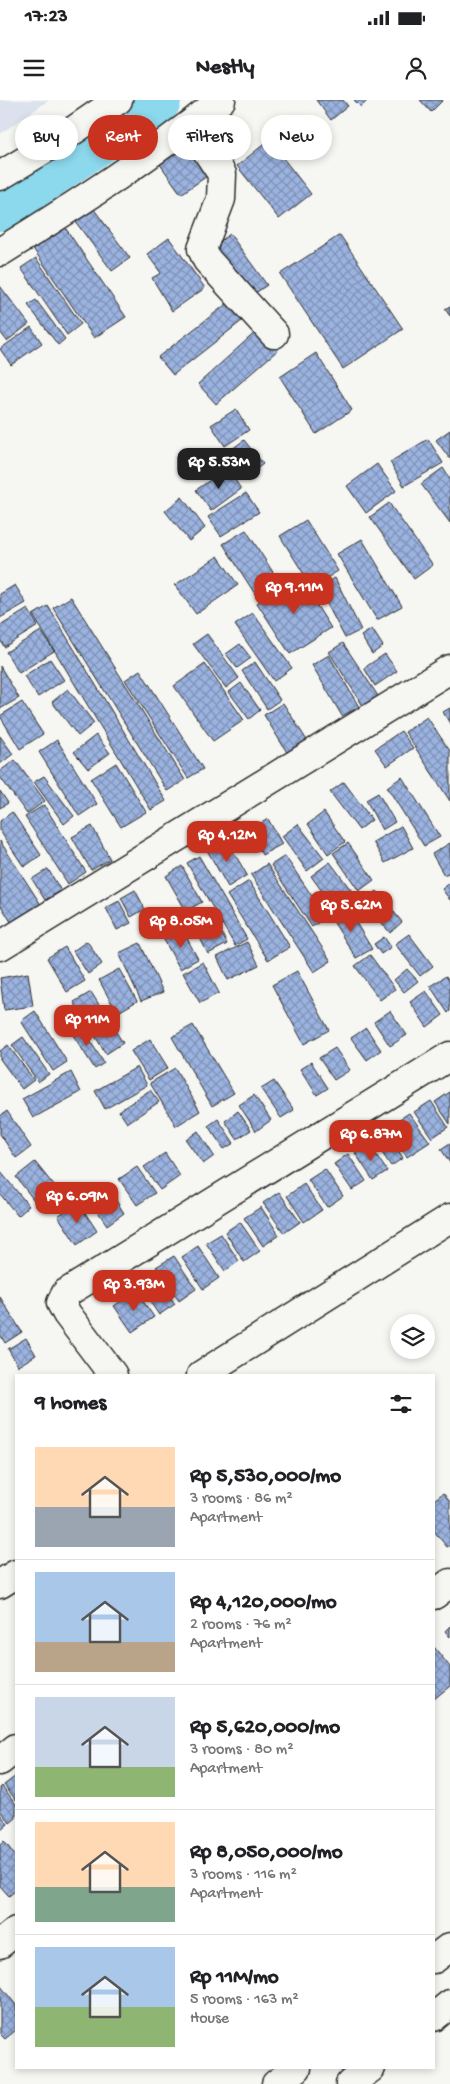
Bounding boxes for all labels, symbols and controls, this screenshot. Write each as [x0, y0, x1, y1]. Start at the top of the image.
text: 17:23 [25, 6, 68, 29]
icon: menu [20, 54, 48, 82]
icon: person [402, 54, 430, 82]
text: Nestly [196, 55, 254, 81]
chip: Buy [15, 115, 78, 160]
chip: Rent [88, 115, 158, 160]
chip: Filters [168, 115, 251, 160]
chip: New [261, 115, 332, 160]
pin: Rp 5.53M [167, 448, 271, 490]
text: Rp 5.53M [188, 454, 250, 473]
pin: Rp 9.11M [242, 572, 346, 615]
text: Rp 9.11M [265, 579, 323, 598]
pin: Rp 4.12M [175, 820, 279, 863]
text: Rp 4.12M [198, 827, 256, 846]
pin: Rp 5.62M [299, 890, 403, 933]
text: Rp 5.62M [321, 897, 381, 916]
pin: Rp 8.05M [129, 906, 233, 949]
text: Rp 8.05M [150, 913, 212, 932]
pin: Rp 11M [46, 1004, 128, 1047]
text: Rp 11M [65, 1011, 109, 1030]
pin: Rp 6.87M [319, 1120, 423, 1162]
text: Rp 6.87M [340, 1126, 402, 1145]
pin: Rp 6.09M [25, 1182, 129, 1224]
text: Rp 6.09M [46, 1188, 108, 1207]
pin: Rp 3.93M [82, 1270, 186, 1312]
text: Rp 3.93M [104, 1276, 164, 1295]
map controls [390, 1314, 435, 1359]
button: layers [390, 1314, 435, 1359]
icon: filters [387, 1390, 415, 1418]
text: 9 homes [35, 1392, 106, 1417]
text: Rp 5,530,000/mo [190, 1465, 341, 1490]
icon: home [75, 1467, 135, 1527]
text: 3 rooms · 86 m² [190, 1490, 293, 1509]
text: Apartment [190, 1509, 262, 1528]
text: Rp 4,120,000/mo [190, 1591, 337, 1616]
icon: home [75, 1592, 135, 1652]
text: 2 rooms · 76 m² [190, 1616, 292, 1635]
text: Apartment [190, 1635, 262, 1654]
text: Rp 5,620,000/mo [190, 1716, 340, 1741]
icon: home [75, 1717, 135, 1777]
text: 3 rooms · 80 m² [190, 1741, 294, 1760]
text: Apartment [190, 1760, 262, 1779]
text: Rp 8,050,000/mo [190, 1841, 343, 1866]
icon: home [75, 1842, 135, 1902]
text: 3 rooms · 116 m² [190, 1866, 297, 1885]
text: Apartment [190, 1885, 262, 1904]
text: Rp 11M/mo [190, 1966, 279, 1991]
icon: home [75, 1967, 135, 2027]
text: 5 rooms · 163 m² [190, 1991, 299, 2010]
text: House [190, 2010, 229, 2029]

